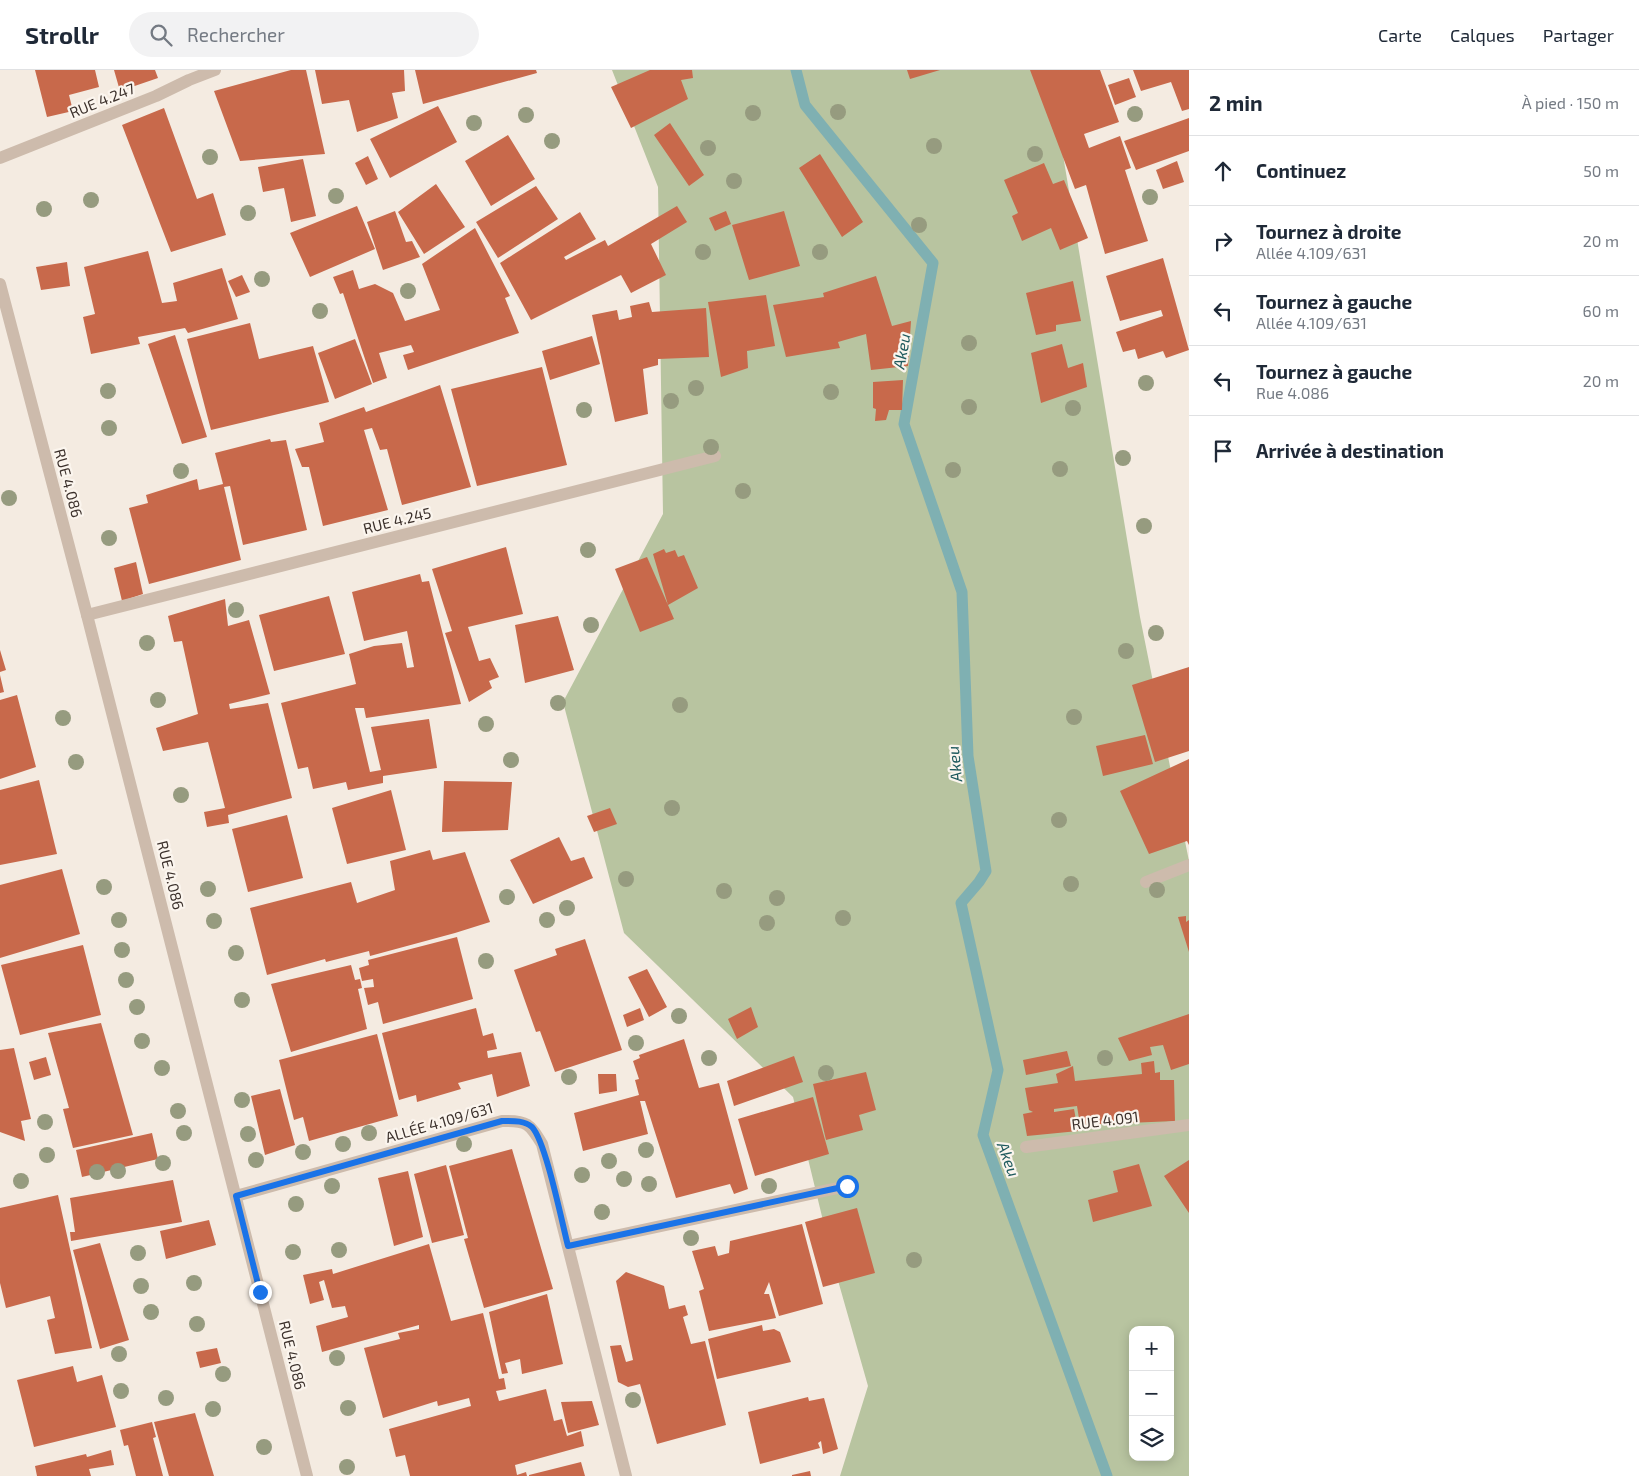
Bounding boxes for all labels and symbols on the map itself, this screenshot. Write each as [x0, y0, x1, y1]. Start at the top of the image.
street label: RUE 4.247 [67, 79, 138, 121]
water label: Akeu [888, 332, 913, 371]
street label: RUE 4.086 [51, 447, 87, 519]
street label: RUE 4.245 [361, 503, 433, 537]
water label: Akeu [943, 745, 965, 784]
street label: RUE 4.086 [154, 839, 188, 911]
street label: ALLÉE 4.109/631 [383, 1098, 495, 1146]
street label: RUE 4.091 [1071, 1107, 1139, 1133]
water label: Akeu [994, 1138, 1024, 1179]
route start [836, 1175, 859, 1198]
route end [249, 1281, 272, 1304]
street label: RUE 4.086 [276, 1319, 310, 1391]

